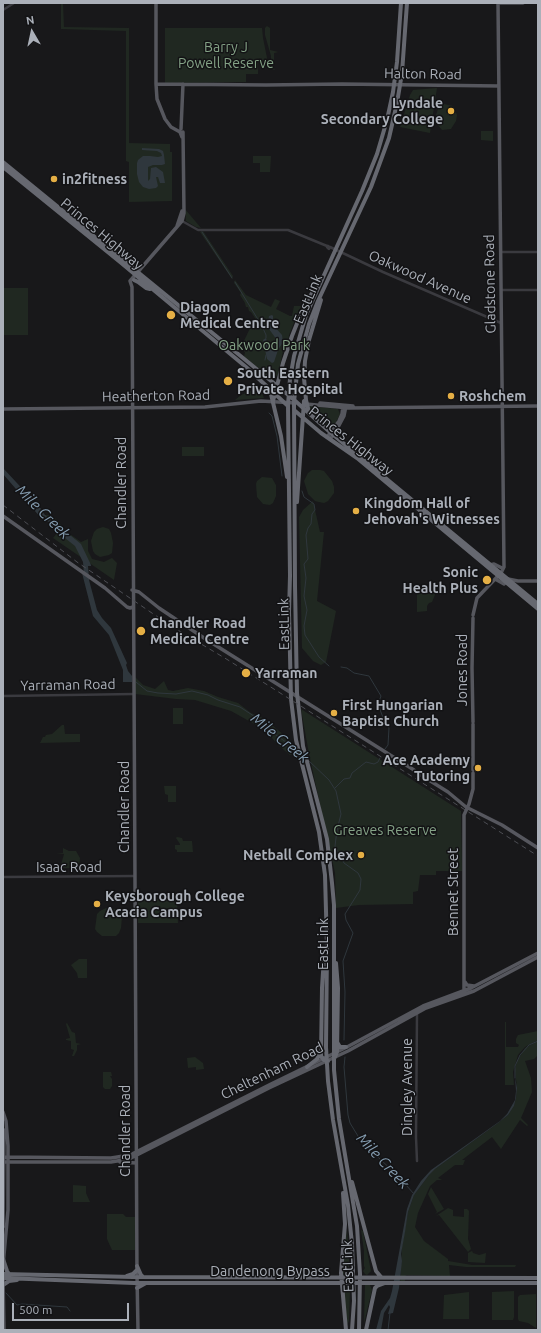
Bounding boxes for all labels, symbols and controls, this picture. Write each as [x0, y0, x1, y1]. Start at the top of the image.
north arrow [12, 12, 52, 52]
text: N [25, 14, 35, 27]
park label: Barry J Powell Reserve [178, 39, 274, 72]
street label: Halton Road [384, 65, 462, 83]
place label: Lyndale Secondary College [321, 95, 443, 128]
marker: Lyndale Secondary College [446, 106, 456, 116]
place label: in2fitness [62, 171, 127, 187]
marker: in2fitness [49, 174, 59, 184]
street label: Princes Highway [57, 195, 147, 273]
street label: Gladstone Road [481, 234, 499, 334]
street label: Oakwood Avenue [366, 247, 474, 307]
street label: EastLink [290, 272, 326, 326]
place label: Diagom Medical Centre [180, 299, 279, 332]
marker: Diagom Medical Centre [165, 309, 177, 321]
park label: Oakwood Park [218, 337, 310, 353]
place label: South Eastern Private Hospital [237, 365, 343, 398]
marker: South Eastern Private Hospital [222, 375, 234, 387]
street label: Heatherton Road [102, 387, 210, 405]
place label: Roshchem [459, 388, 526, 404]
marker: Roshchem [446, 391, 456, 401]
street label: Princes Highway [305, 403, 397, 479]
street label: Chandler Road [113, 437, 129, 529]
water label: Mile Creek [12, 481, 74, 543]
place label: Kingdom Hall of Jehovah's Witnesses [364, 495, 500, 528]
marker: Kingdom Hall of Jehovah's Witnesses [351, 506, 361, 516]
place label: Sonic Health Plus [402, 564, 478, 596]
marker: Sonic Health Plus [481, 574, 493, 586]
street label: EastLink [275, 598, 293, 650]
place label: Chandler Road Medical Centre [150, 615, 249, 648]
marker: Chandler Road Medical Centre [135, 625, 147, 637]
street label: Jones Road [454, 634, 470, 706]
place label: Yarraman [255, 665, 318, 681]
marker: Yarraman [240, 667, 252, 679]
street label: Yarraman Road [20, 676, 116, 694]
place label: First Hungarian Baptist Church [342, 697, 443, 730]
marker: First Hungarian Baptist Church [329, 708, 339, 718]
water label: Mile Creek [247, 709, 313, 767]
place label: Ace Academy Tutoring [382, 752, 470, 784]
street label: Chandler Road [116, 761, 132, 853]
marker: Ace Academy Tutoring [473, 763, 483, 773]
park label: Greaves Reserve [333, 822, 437, 838]
place label: Netball Complex [243, 847, 353, 863]
street label: Bennet Street [445, 848, 461, 936]
marker: Netball Complex [356, 850, 366, 860]
street label: Isaac Road [36, 859, 102, 875]
place label: Keysborough College Acacia Campus [105, 888, 245, 920]
marker: Keysborough College Acacia Campus [92, 899, 102, 909]
street label: EastLink [315, 918, 331, 970]
street label: Dingley Avenue [399, 1038, 415, 1136]
street label: Cheltenham Road [218, 1039, 326, 1103]
street label: Chandler Road [117, 1085, 133, 1177]
water label: Mile Creek [353, 1129, 413, 1193]
street label: EastLink [339, 1240, 357, 1292]
street label: Dandenong Bypass [210, 1263, 330, 1279]
scale bar [14, 1295, 131, 1321]
text: 500 m [19, 1303, 52, 1316]

